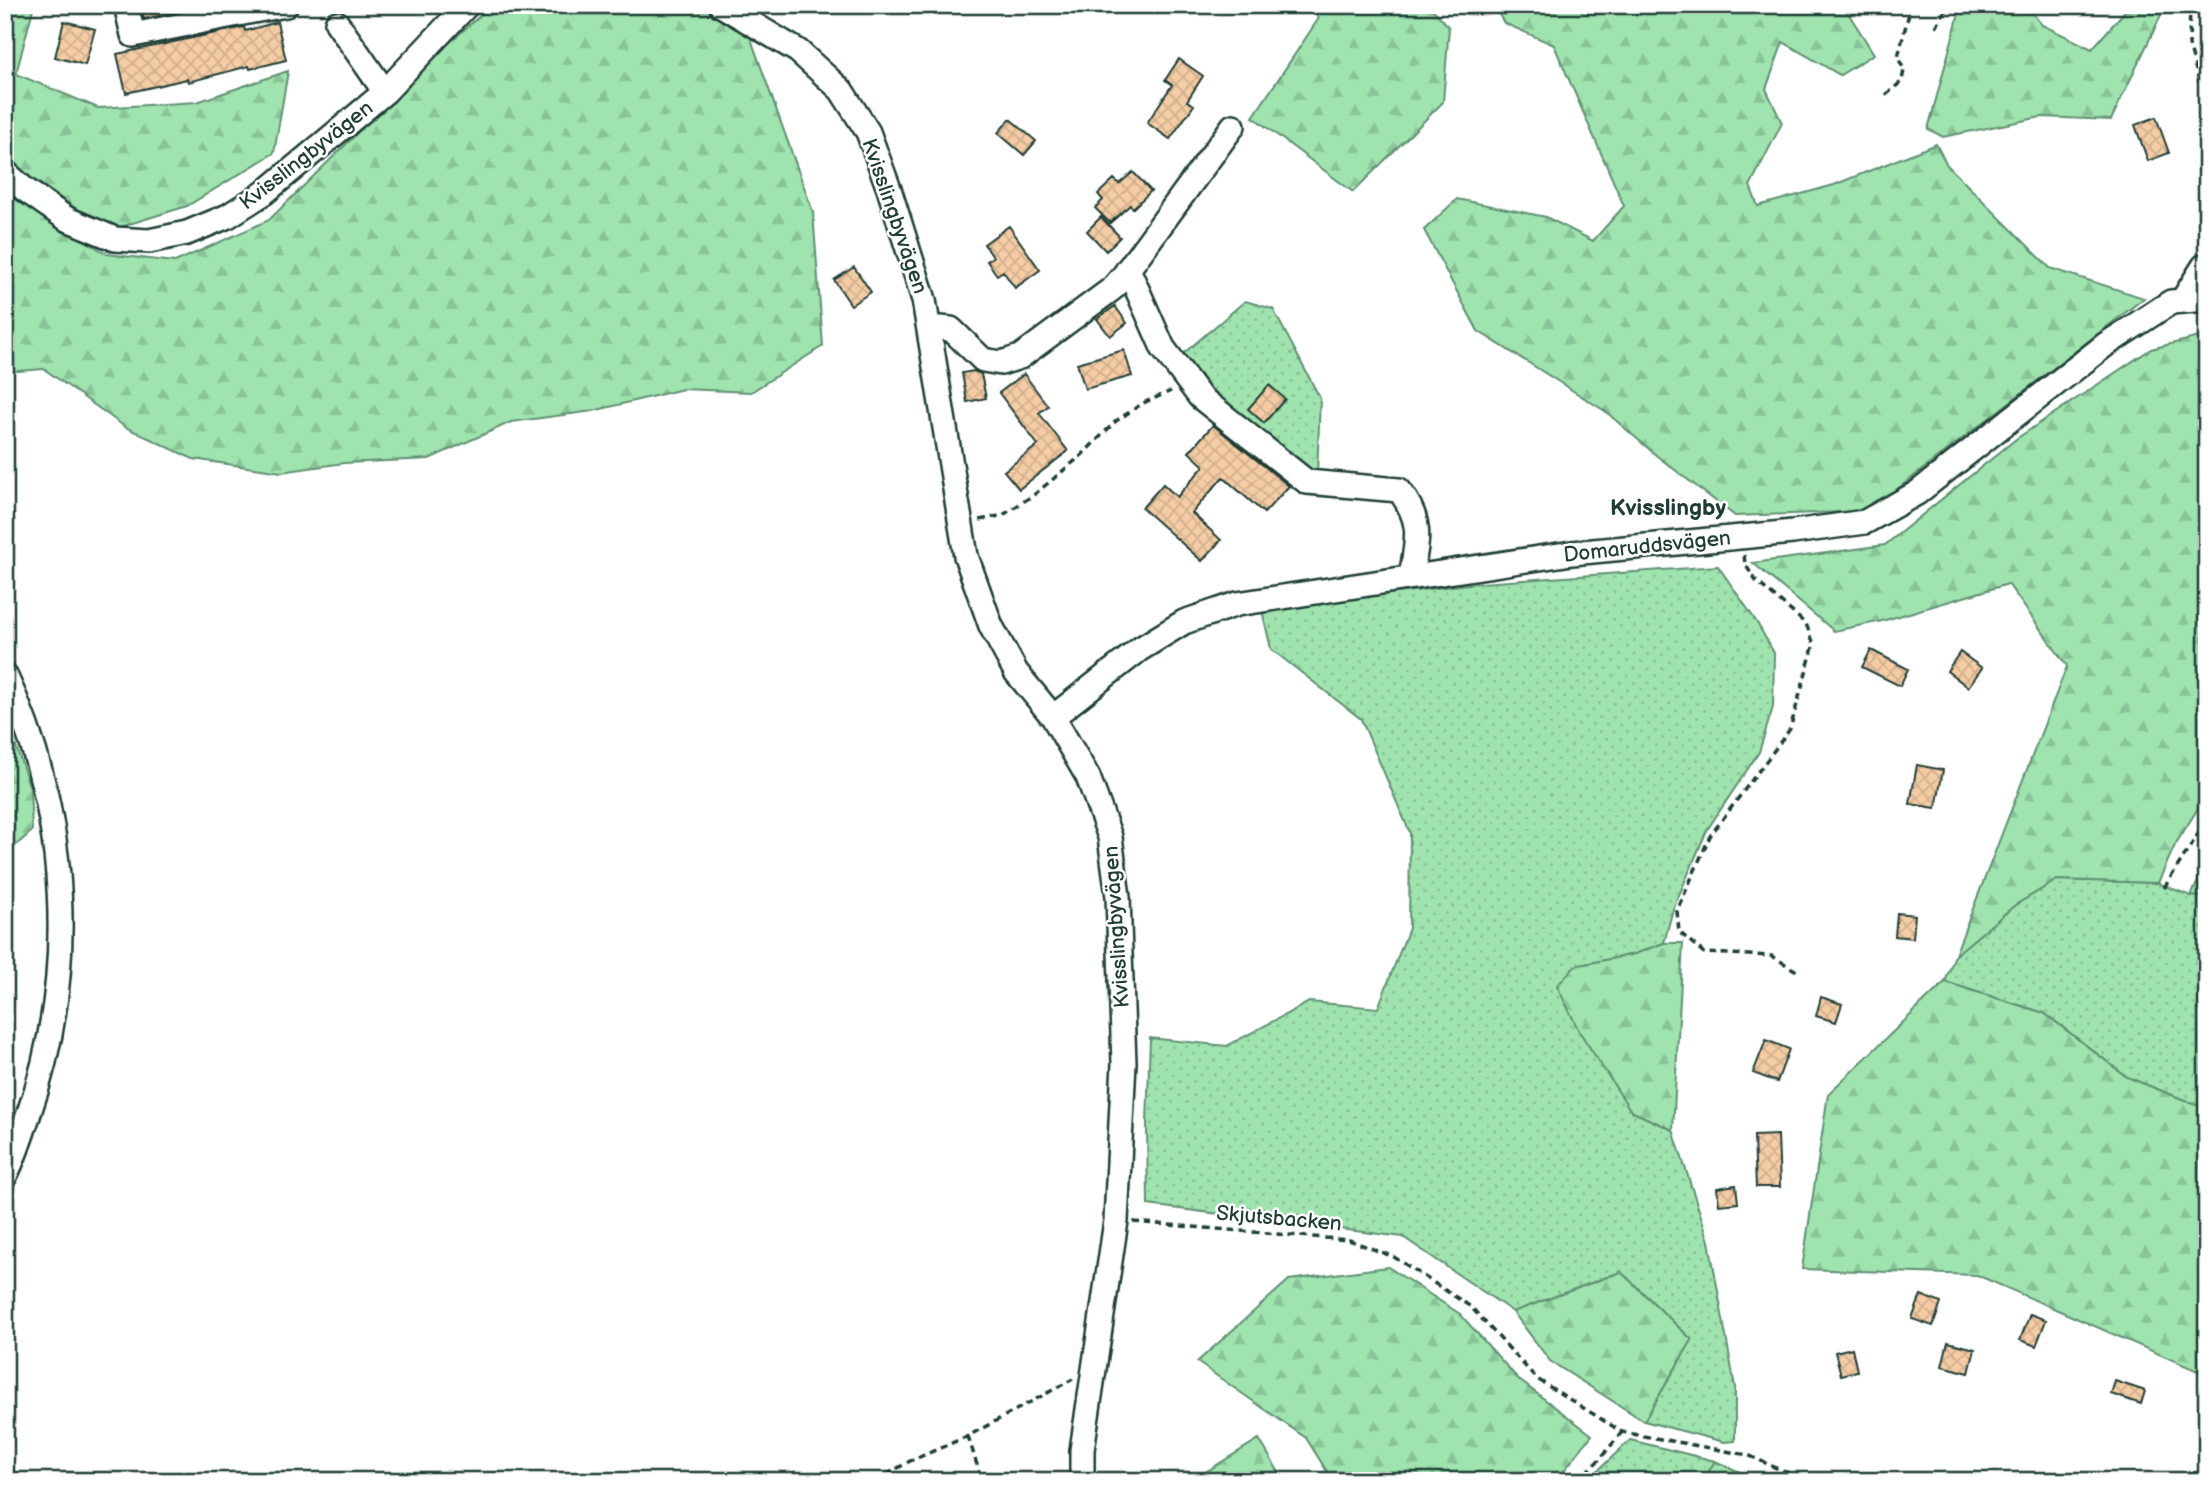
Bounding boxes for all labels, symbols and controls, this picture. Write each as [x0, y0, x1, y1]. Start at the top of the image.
street label: Kvisslingbyvägen [235, 96, 378, 215]
street label: Kvisslingbyvägen [856, 135, 933, 297]
district label: Kvisslingby [1610, 494, 1727, 522]
street label: Domaruddsvägen [1562, 525, 1732, 568]
street label: Kvisslingbyvägen [1098, 845, 1135, 1009]
street label: Skjutsbacken [1215, 1201, 1343, 1236]

